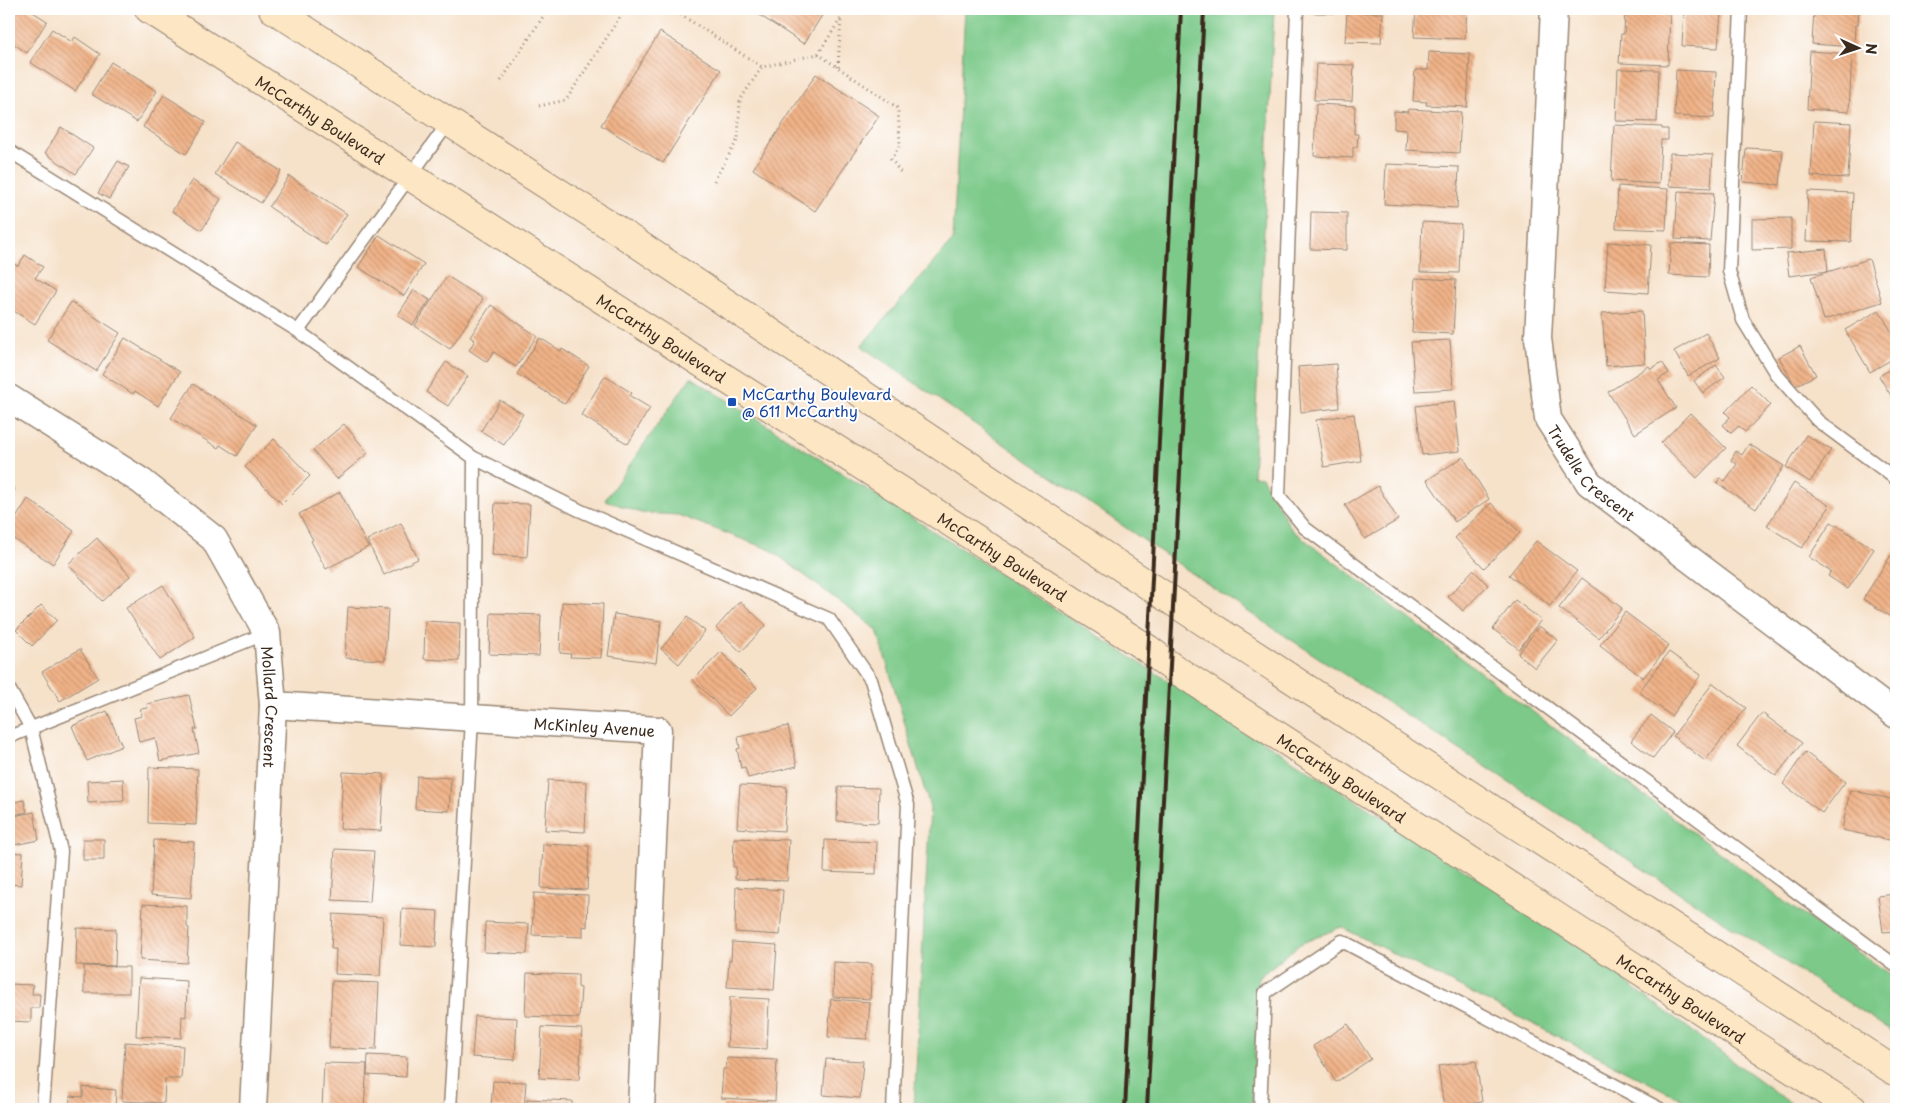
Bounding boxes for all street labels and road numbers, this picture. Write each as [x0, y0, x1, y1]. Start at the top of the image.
street label: McCarthy Boulevard [252, 69, 390, 169]
street label: McCarthy Boulevard [593, 287, 731, 388]
street label: Trudelle Crescent [1543, 420, 1640, 526]
street label: McCarthy Boulevard [934, 506, 1072, 606]
street label: Mollard Crescent [257, 645, 284, 768]
street label: McKinley Avenue [533, 710, 656, 741]
street label: McCarthy Boulevard [1273, 727, 1411, 828]
street label: McCarthy Boulevard [1613, 947, 1751, 1048]

